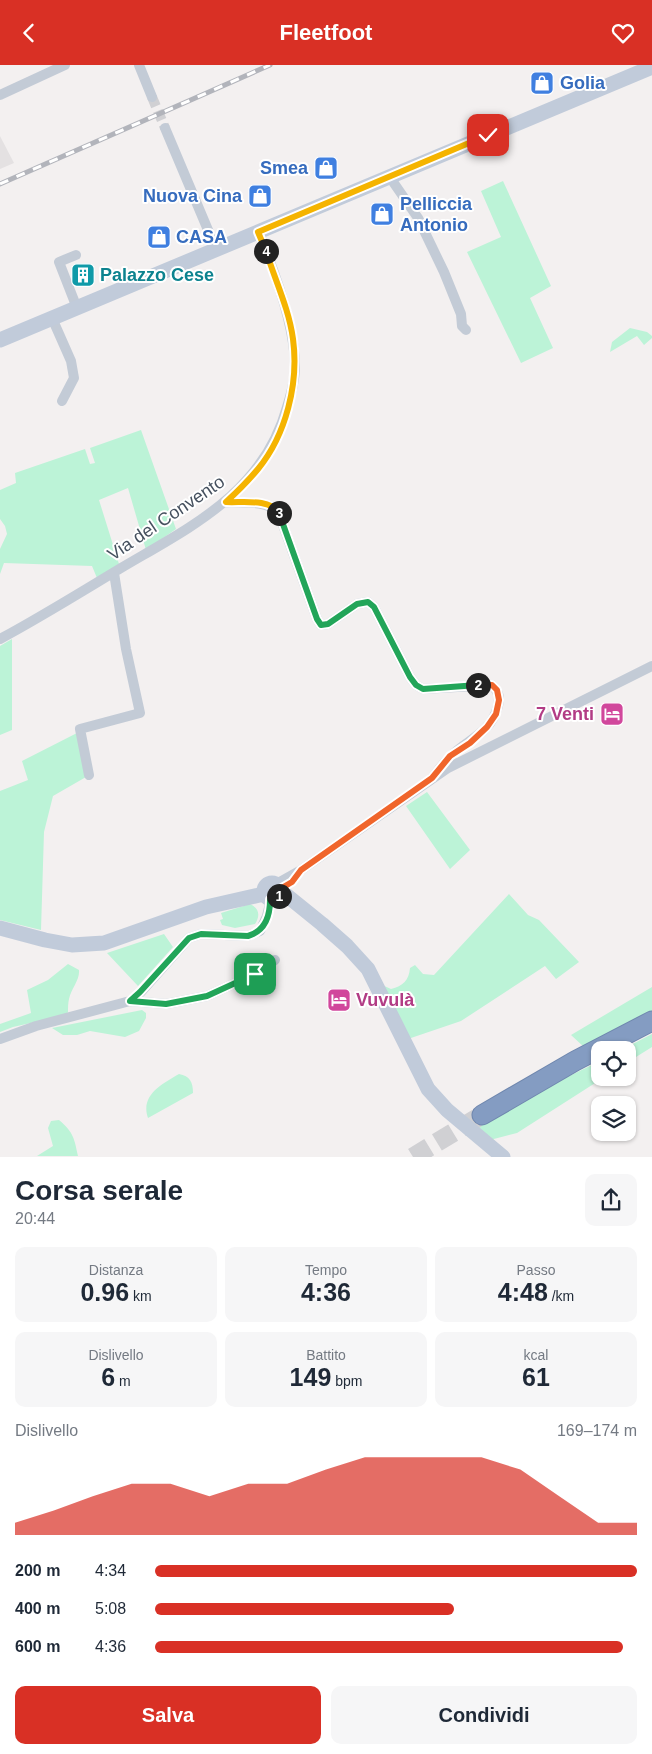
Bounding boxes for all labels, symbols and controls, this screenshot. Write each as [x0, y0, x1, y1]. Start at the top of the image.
icon: back [15, 19, 43, 47]
icon: heart [609, 19, 637, 47]
text: Fleetfoot [280, 20, 372, 45]
shop icon: Golia [529, 70, 555, 96]
place label: Golia [560, 73, 606, 93]
pin [467, 114, 509, 156]
icon: check [474, 121, 502, 149]
shop icon: Smea [313, 155, 339, 181]
place label: Smea [260, 158, 309, 178]
shop icon: Nuova Cina [247, 183, 273, 209]
place label: Nuova Cina [143, 186, 243, 206]
place label: Pelliccia Antonio [400, 194, 473, 235]
shop icon: Pelliccia Antonio [369, 201, 395, 227]
shop icon: CASA [146, 224, 172, 250]
place label: CASA [176, 227, 227, 247]
pin: 4 [254, 239, 278, 263]
text: 4 [263, 243, 270, 259]
building icon: Palazzo Cese [70, 262, 96, 288]
place label: Palazzo Cese [100, 265, 214, 285]
street label: Via del Convento [104, 471, 228, 565]
pin: 3 [266, 501, 292, 525]
text: 3 [276, 505, 283, 521]
pin: 2 [466, 673, 490, 697]
text: 2 [475, 677, 482, 693]
hotel icon: 7 Venti [599, 701, 625, 727]
place label: 7 Venti [536, 704, 594, 724]
pin: 1 [266, 883, 292, 909]
text: 1 [276, 888, 283, 904]
pin [234, 953, 276, 995]
icon: arrive [241, 960, 269, 988]
hotel icon: Vuvulà [326, 987, 352, 1013]
place label: Vuvulà [356, 990, 415, 1010]
map controls [591, 1041, 636, 1141]
button: locate [591, 1041, 636, 1086]
button: layers [591, 1096, 636, 1141]
button: share [585, 1174, 637, 1226]
text: Corsa serale [15, 1175, 183, 1206]
text: 20:44 [15, 1210, 55, 1227]
text: Distanza [89, 1262, 143, 1278]
text: Tempo [305, 1262, 347, 1278]
text: Passo [517, 1262, 555, 1278]
text: 0.96 [80, 1278, 129, 1306]
text: 4:36 [301, 1278, 351, 1306]
text: 4:48 [498, 1278, 548, 1306]
text: km [129, 1288, 152, 1304]
text: /km [548, 1288, 574, 1304]
text: Dislivello [88, 1347, 144, 1363]
text: Battito [306, 1347, 346, 1363]
text: kcal [524, 1347, 548, 1363]
text: 6 [101, 1363, 115, 1391]
text: 149 [290, 1363, 331, 1391]
text: 61 [522, 1363, 550, 1391]
text: m [115, 1373, 131, 1389]
text: bpm [331, 1373, 362, 1389]
text: Dislivello [15, 1422, 78, 1439]
text: 169–174 m [557, 1422, 637, 1439]
text: 200 m [15, 1562, 60, 1579]
text: 4:34 [95, 1562, 126, 1579]
text: 400 m [15, 1600, 60, 1617]
text: 5:08 [95, 1600, 126, 1617]
text: 600 m [15, 1638, 60, 1655]
text: 4:36 [95, 1638, 126, 1655]
button: Salva [15, 1686, 321, 1744]
button: Condividi [331, 1686, 637, 1744]

